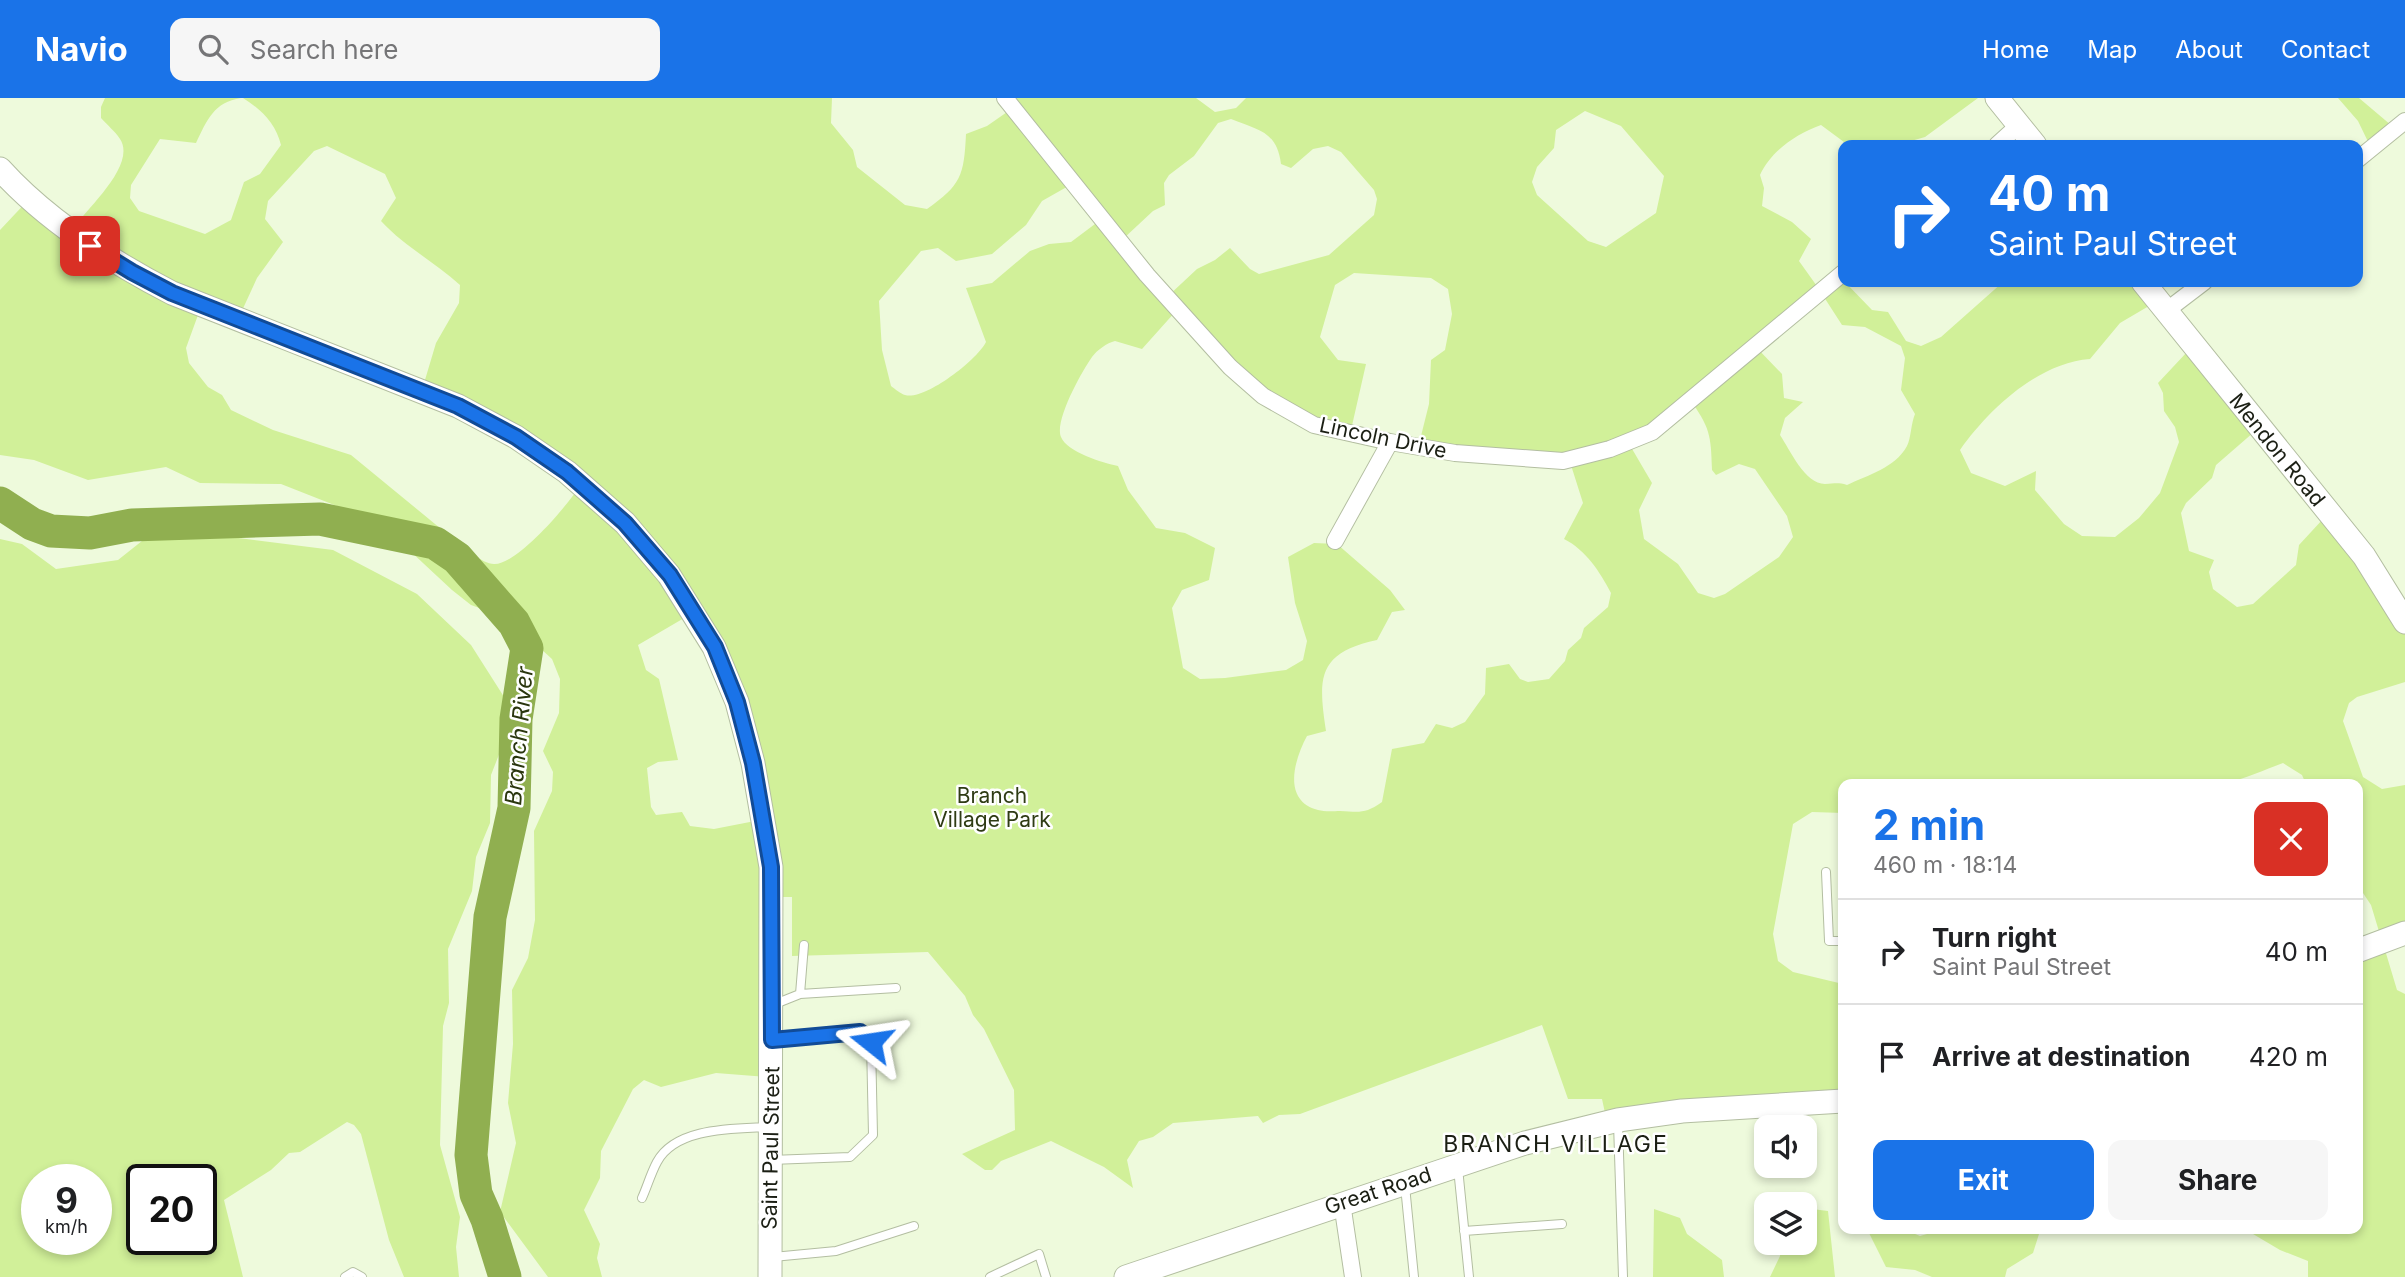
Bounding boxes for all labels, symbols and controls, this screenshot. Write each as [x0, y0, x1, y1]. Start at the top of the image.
search box [170, 18, 660, 81]
text: Navio [35, 29, 128, 69]
icon: search [194, 30, 232, 68]
text: Search here [250, 34, 398, 65]
text: Home [1982, 35, 2049, 64]
text: Map [2087, 35, 2137, 64]
text: About [2175, 35, 2243, 64]
text: Contact [2281, 35, 2370, 64]
text: 40 m [1988, 164, 2111, 223]
icon: right [1873, 168, 1964, 259]
pin [60, 216, 120, 276]
text: Saint Paul Street [1988, 224, 2237, 263]
icon: arrive [71, 227, 109, 265]
street label: Mendon Road [2224, 388, 2331, 511]
street label: Lincoln Drive [1317, 412, 1449, 463]
water label: Branch River [499, 664, 539, 806]
park label: Branch Village Park [933, 783, 1051, 832]
text: 2 min [1873, 799, 1985, 850]
button: close [2254, 802, 2328, 876]
text: 460 m · 18:14 [1873, 851, 2017, 879]
text: Turn right [1932, 922, 2057, 953]
icon: right [1873, 933, 1911, 971]
text: 40 m [2265, 936, 2328, 967]
text: Saint Paul Street [1932, 953, 2111, 981]
position arrow [834, 1005, 908, 1079]
icon: arrive [1873, 1038, 1911, 1076]
text: Arrive at destination [1932, 1041, 2191, 1072]
text: 420 m [2249, 1041, 2328, 1072]
street label: Saint Paul Street [757, 1066, 784, 1230]
map controls [1754, 1115, 1817, 1255]
button: sound [1754, 1115, 1817, 1178]
district label: BRANCH VILLAGE [1443, 1130, 1669, 1158]
button: Exit [1873, 1140, 2094, 1220]
button: Share [2108, 1140, 2328, 1220]
street label: Great Road [1321, 1162, 1434, 1220]
speed limit sign: 20 [126, 1164, 217, 1255]
text: 9 [55, 1179, 78, 1221]
button: layers [1754, 1192, 1817, 1255]
text: km/h [45, 1216, 88, 1237]

